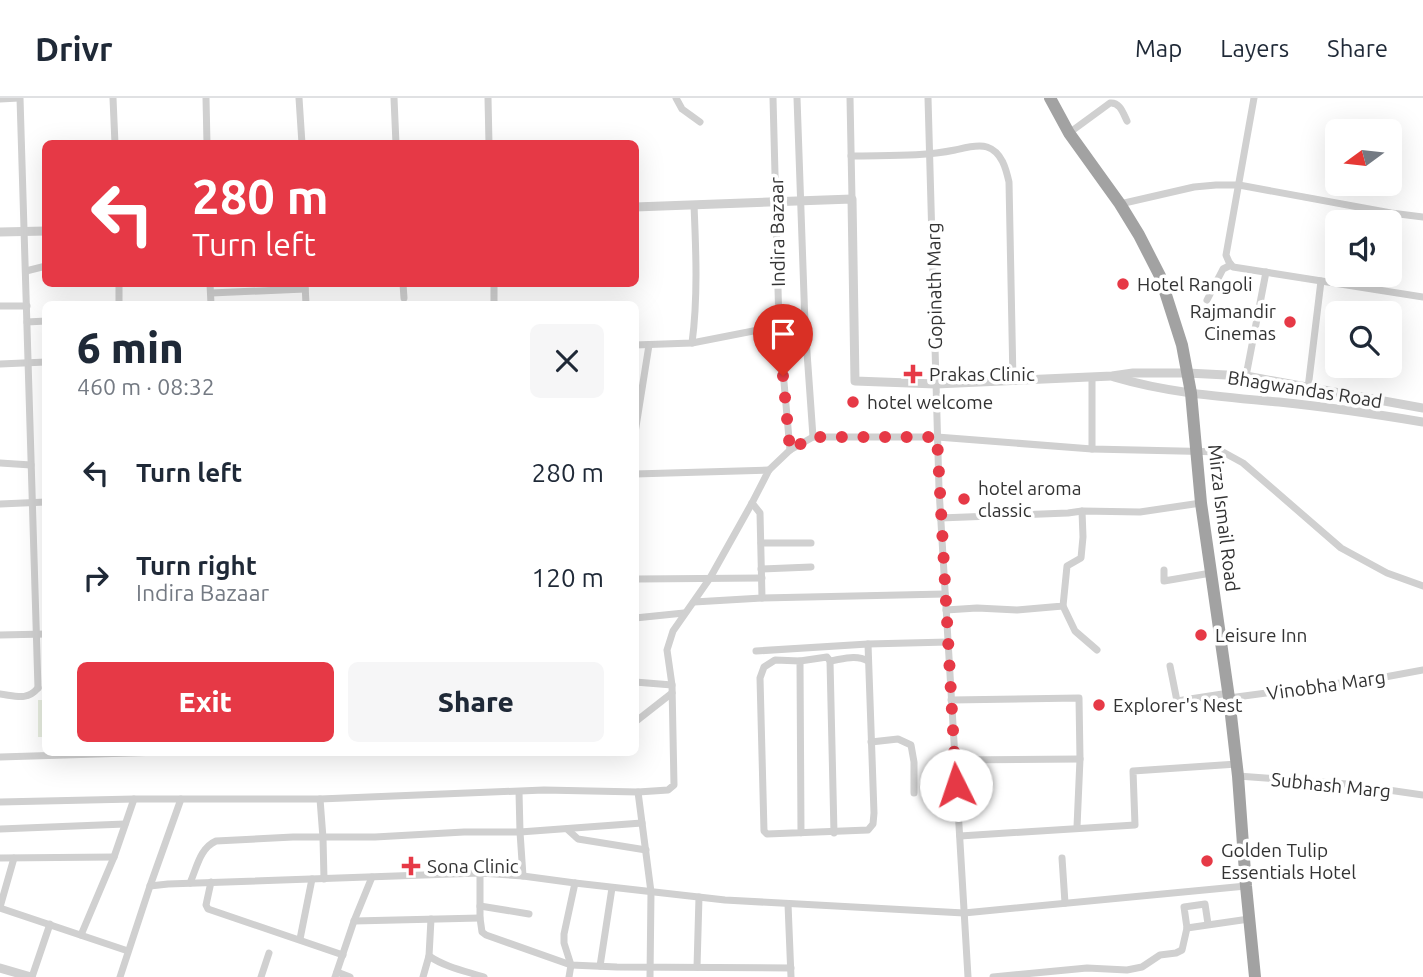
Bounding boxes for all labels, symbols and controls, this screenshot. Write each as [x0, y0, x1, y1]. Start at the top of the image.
text: Drivr [35, 30, 113, 67]
text: Map [1135, 35, 1182, 62]
text: Layers [1220, 35, 1289, 62]
text: Share [1327, 35, 1388, 62]
north arrow [1325, 119, 1402, 196]
map controls [1325, 119, 1402, 378]
icon: left [77, 168, 168, 259]
text: 280 m [192, 168, 329, 223]
street label: Indira Bazaar [765, 177, 789, 287]
button: sound [1325, 210, 1402, 287]
street label: Gopinath Marg [922, 222, 946, 350]
text: Turn left [192, 226, 316, 262]
place label: Hotel Rangoli [1137, 273, 1253, 295]
marker: Hotel Rangoli [1115, 276, 1131, 292]
place label: Rajmandir Cinemas [1190, 300, 1276, 344]
button: search [1325, 301, 1402, 378]
pin [753, 304, 813, 376]
marker: Rajmandir Cinemas [1282, 314, 1298, 330]
icon: arrive [764, 315, 802, 353]
text: 6 min [77, 324, 184, 371]
button: close [530, 324, 604, 398]
place label: Prakas Clinic [929, 363, 1035, 385]
marker: Prakas Clinic [903, 364, 923, 384]
street label: Bhagwandas Road [1226, 366, 1384, 412]
text: 460 m · 08:32 [77, 374, 215, 399]
place label: hotel welcome [867, 391, 993, 413]
marker: hotel welcome [845, 394, 861, 410]
street label: Mirza Ismail Road [1204, 443, 1244, 593]
icon: left [77, 454, 115, 492]
text: Turn left [136, 458, 242, 487]
text: 280 m [532, 458, 604, 487]
place label: hotel aroma classic [978, 477, 1081, 521]
marker: hotel aroma classic [956, 491, 972, 507]
text: Turn right [136, 551, 257, 580]
icon: right [77, 559, 115, 597]
text: 120 m [532, 563, 604, 592]
text: Indira Bazaar [136, 580, 269, 605]
place label: Leisure Inn [1215, 624, 1307, 646]
marker: Leisure Inn [1193, 627, 1209, 643]
button: Exit [77, 662, 334, 742]
button: Share [348, 662, 604, 742]
street label: Vinobha Marg [1265, 666, 1387, 704]
place label: Explorer's Nest [1113, 694, 1243, 716]
marker: Explorer's Nest [1091, 697, 1107, 713]
position arrow [919, 748, 993, 822]
street label: Subhash Marg [1270, 768, 1392, 802]
place label: Golden Tulip Essentials Hotel [1221, 839, 1356, 883]
marker: Golden Tulip Essentials Hotel [1199, 853, 1215, 869]
place label: Sona Clinic [427, 855, 519, 877]
marker: Sona Clinic [401, 856, 421, 876]

